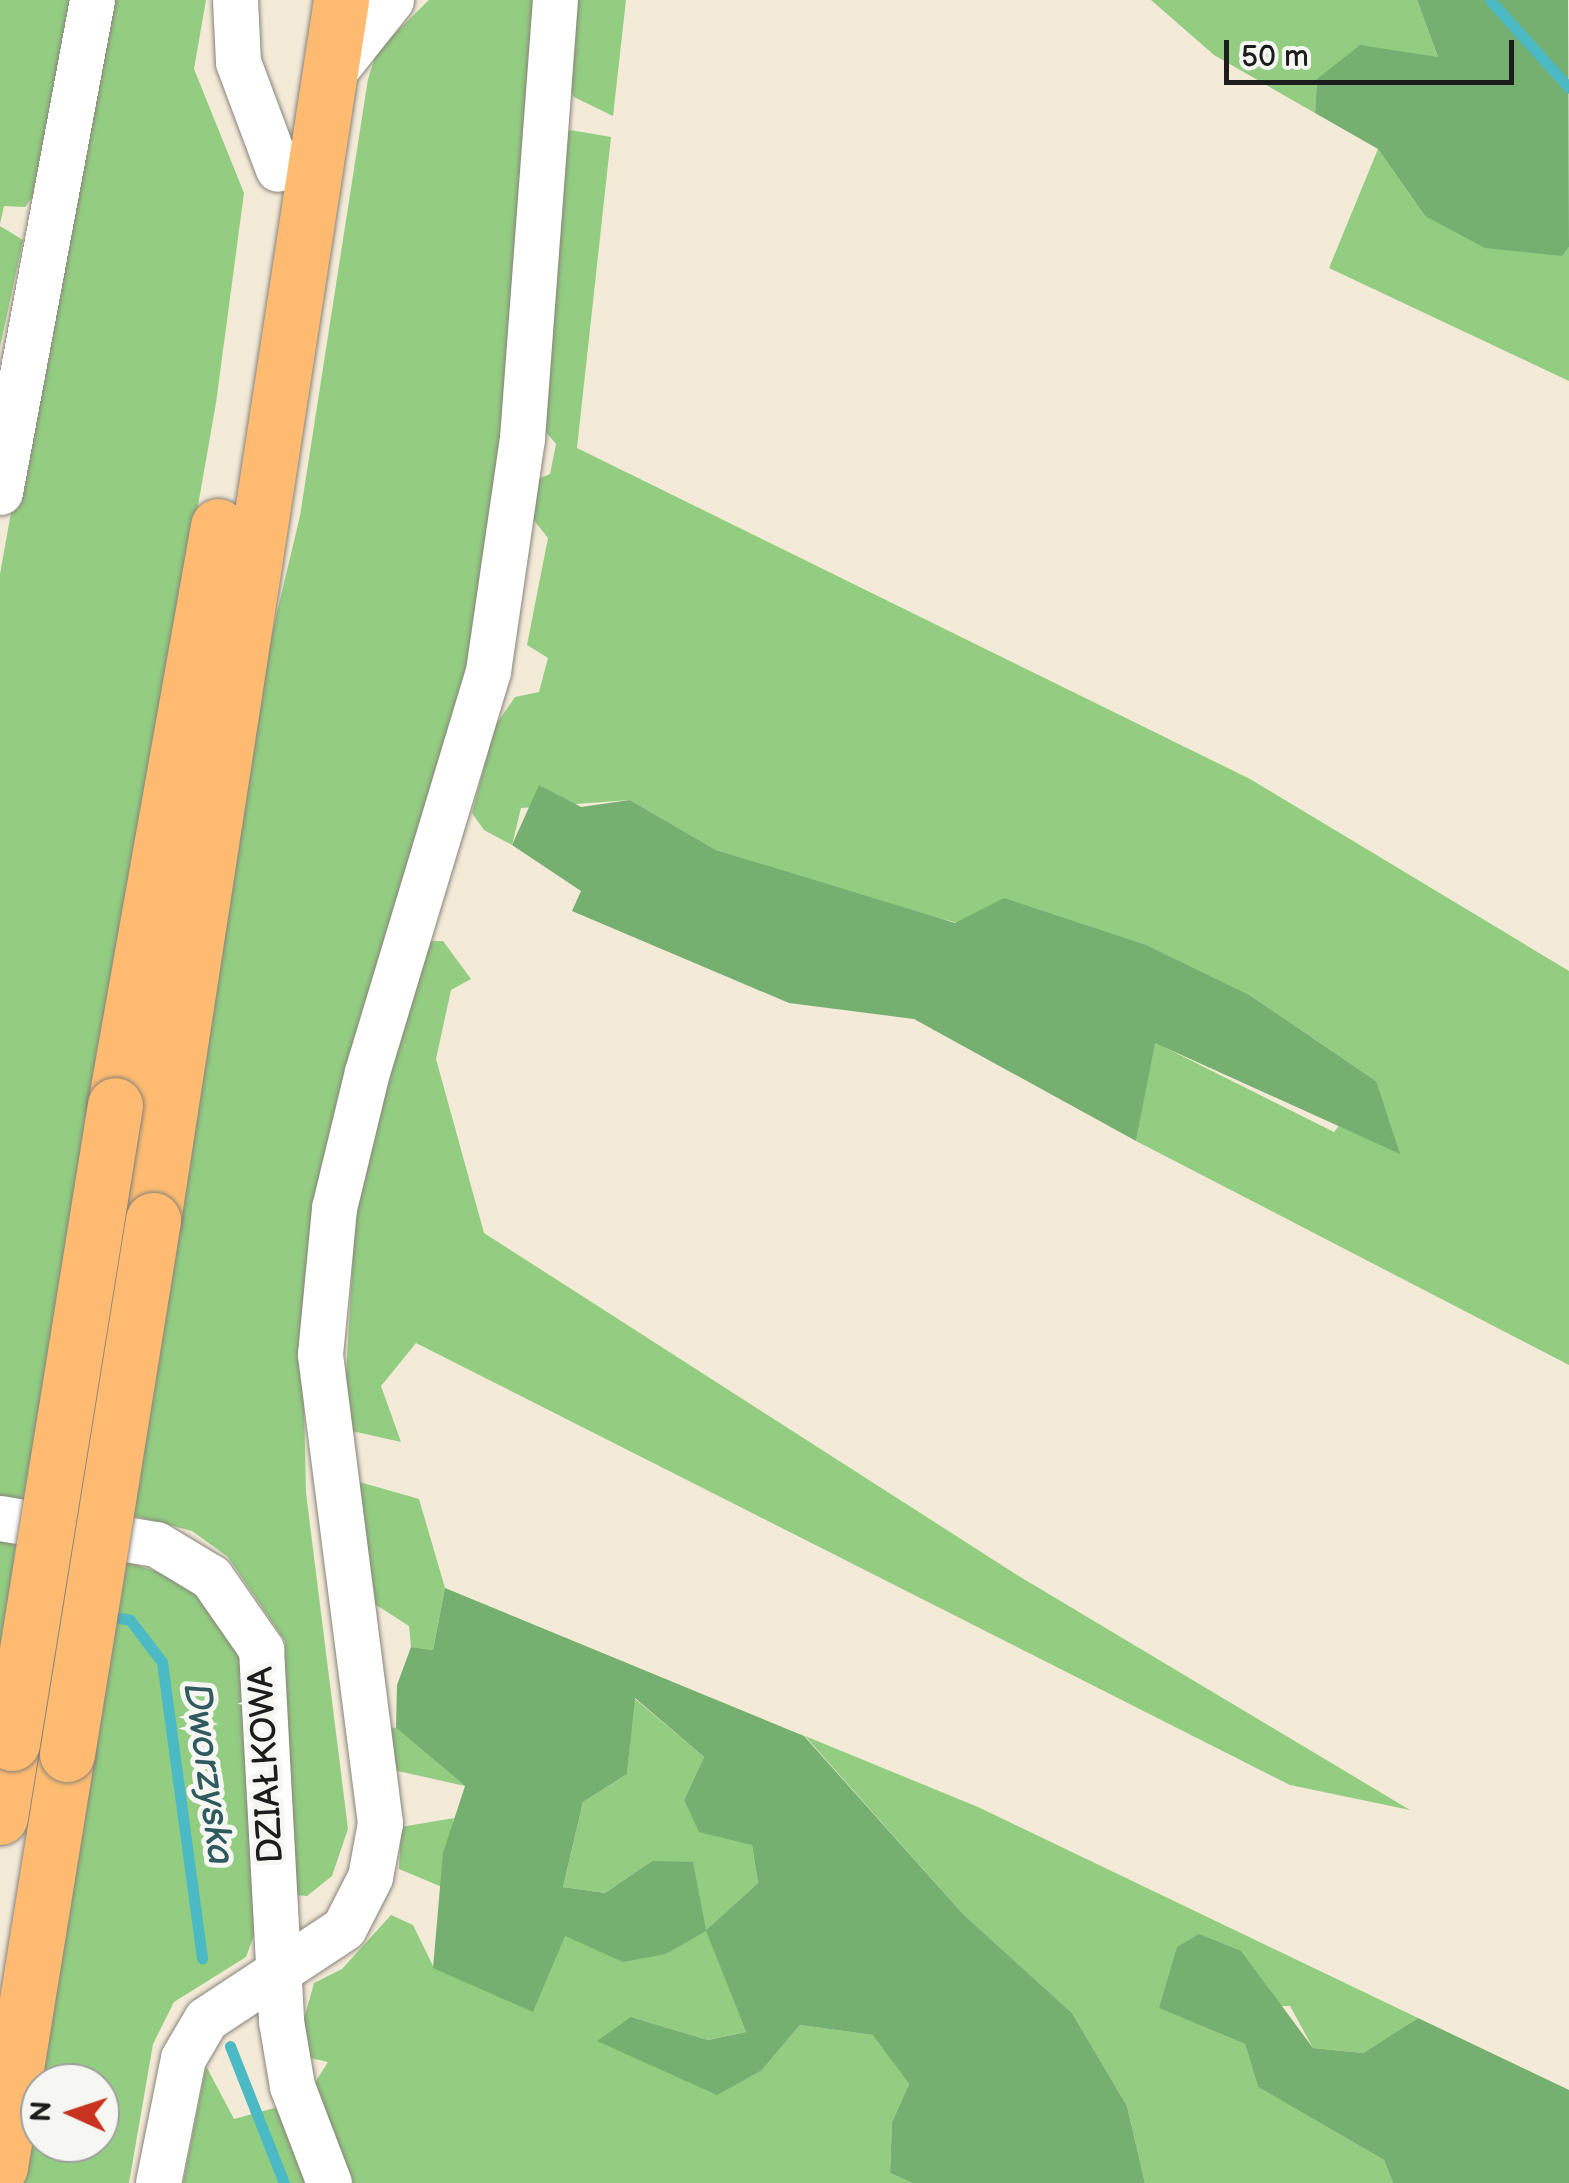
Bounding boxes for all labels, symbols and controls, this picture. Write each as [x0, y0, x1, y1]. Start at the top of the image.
scale bar [1229, 20, 1519, 82]
text: 50 m [1241, 39, 1309, 75]
street label: DZIAŁKOWA [241, 1666, 293, 1864]
water label: Dworzyska [173, 1680, 243, 1868]
north arrow [20, 2063, 120, 2163]
text: N [25, 2100, 59, 2123]

